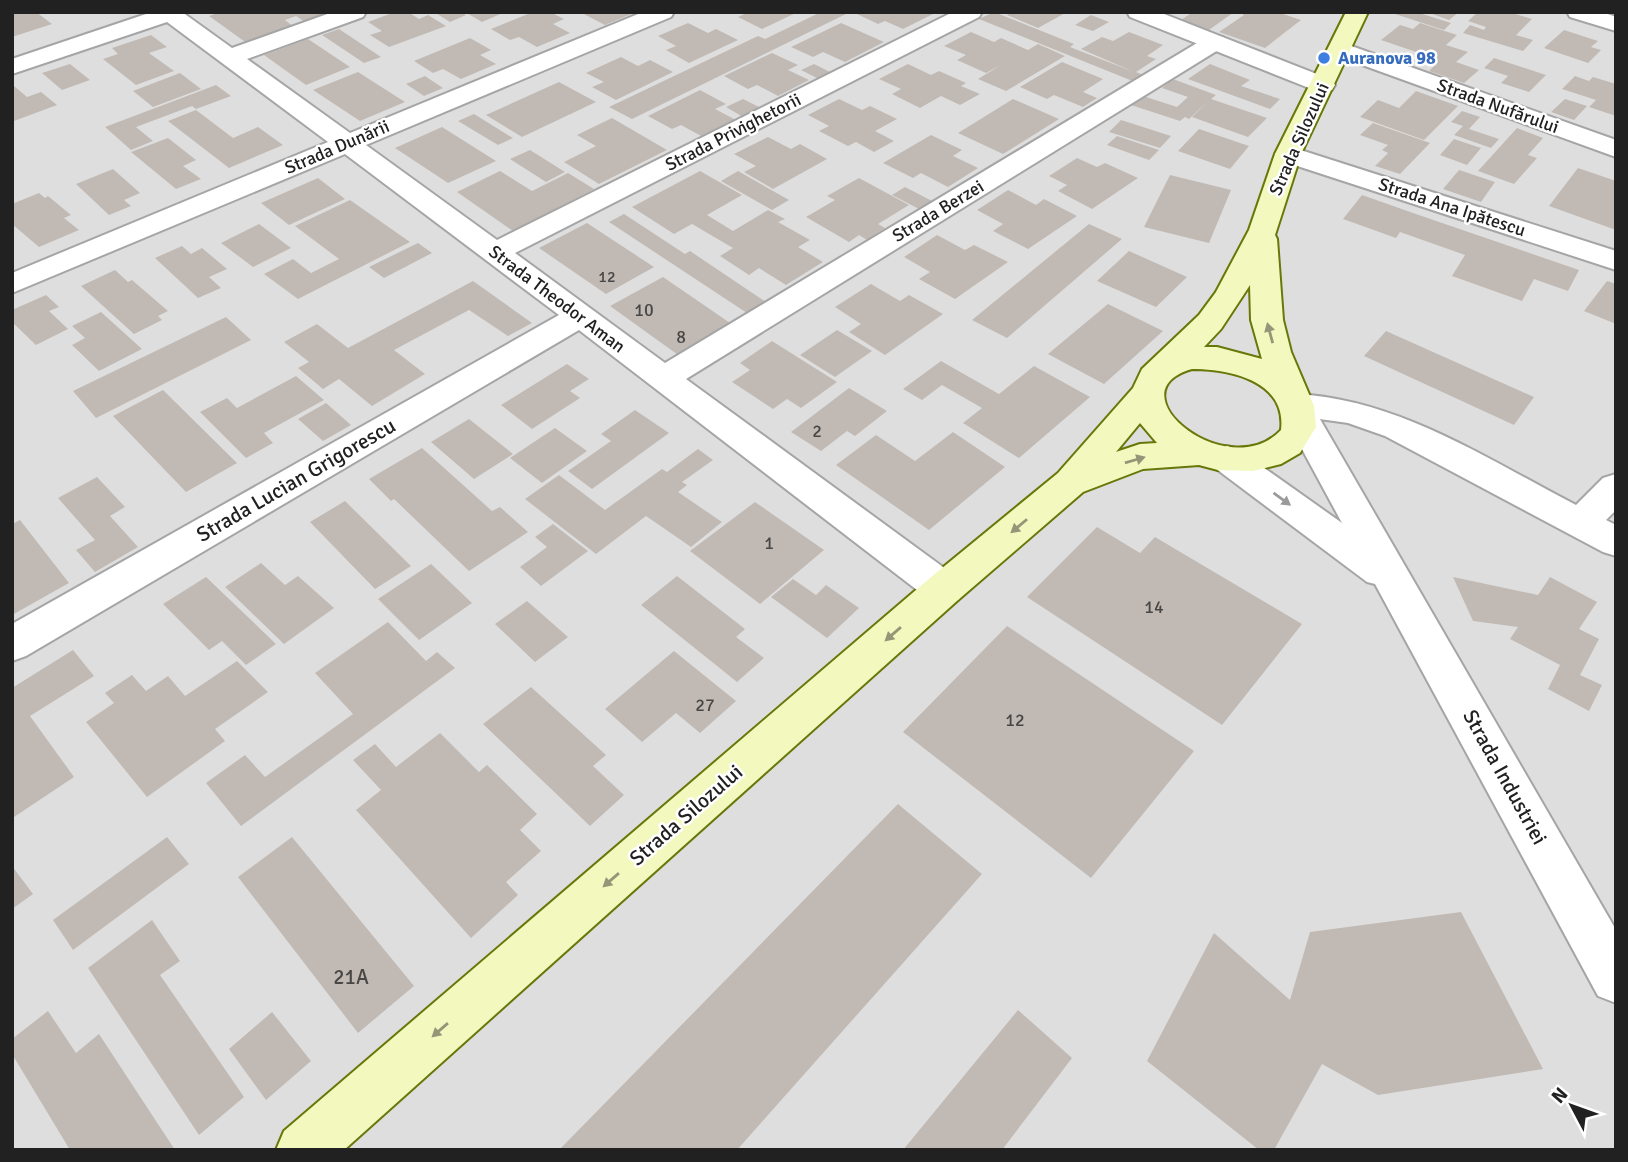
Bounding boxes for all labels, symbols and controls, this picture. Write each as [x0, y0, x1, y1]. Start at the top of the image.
place label: Auranova 98 [1338, 47, 1436, 69]
marker: Auranova 98 [1316, 50, 1332, 66]
street label: Strada Nufărului [1434, 74, 1562, 138]
street label: Strada Silozului [1264, 79, 1334, 199]
street label: Strada Privighetorii [661, 88, 805, 176]
street label: Strada Dunării [281, 115, 393, 179]
street label: Strada Ana Ipătescu [1376, 173, 1528, 241]
street label: Strada Berzei [888, 175, 988, 247]
street label: Strada Theodor Aman [484, 240, 630, 358]
house number: 12 [598, 267, 616, 287]
house number: 10 [634, 299, 654, 321]
one-way arrow [1265, 322, 1275, 343]
house number: 8 [676, 326, 686, 348]
street label: Strada Lucian Grigorescu [192, 412, 400, 548]
house number: 2 [812, 420, 822, 442]
one-way arrow [1124, 454, 1145, 464]
one-way arrow [1273, 492, 1291, 506]
one-way arrow [1010, 518, 1028, 534]
house number: 1 [764, 532, 774, 554]
house number: 14 [1144, 596, 1164, 618]
one-way arrow [884, 626, 902, 642]
house number: 27 [695, 694, 715, 716]
street label: Strada Industriei [1457, 705, 1553, 849]
house number: 12 [1005, 709, 1025, 731]
street label: Strada Silozului [624, 759, 748, 871]
one-way arrow [602, 872, 620, 888]
house number: 21A [333, 964, 369, 990]
one-way arrow [431, 1022, 448, 1037]
north arrow [1537, 1071, 1607, 1141]
text: N [1547, 1083, 1573, 1108]

